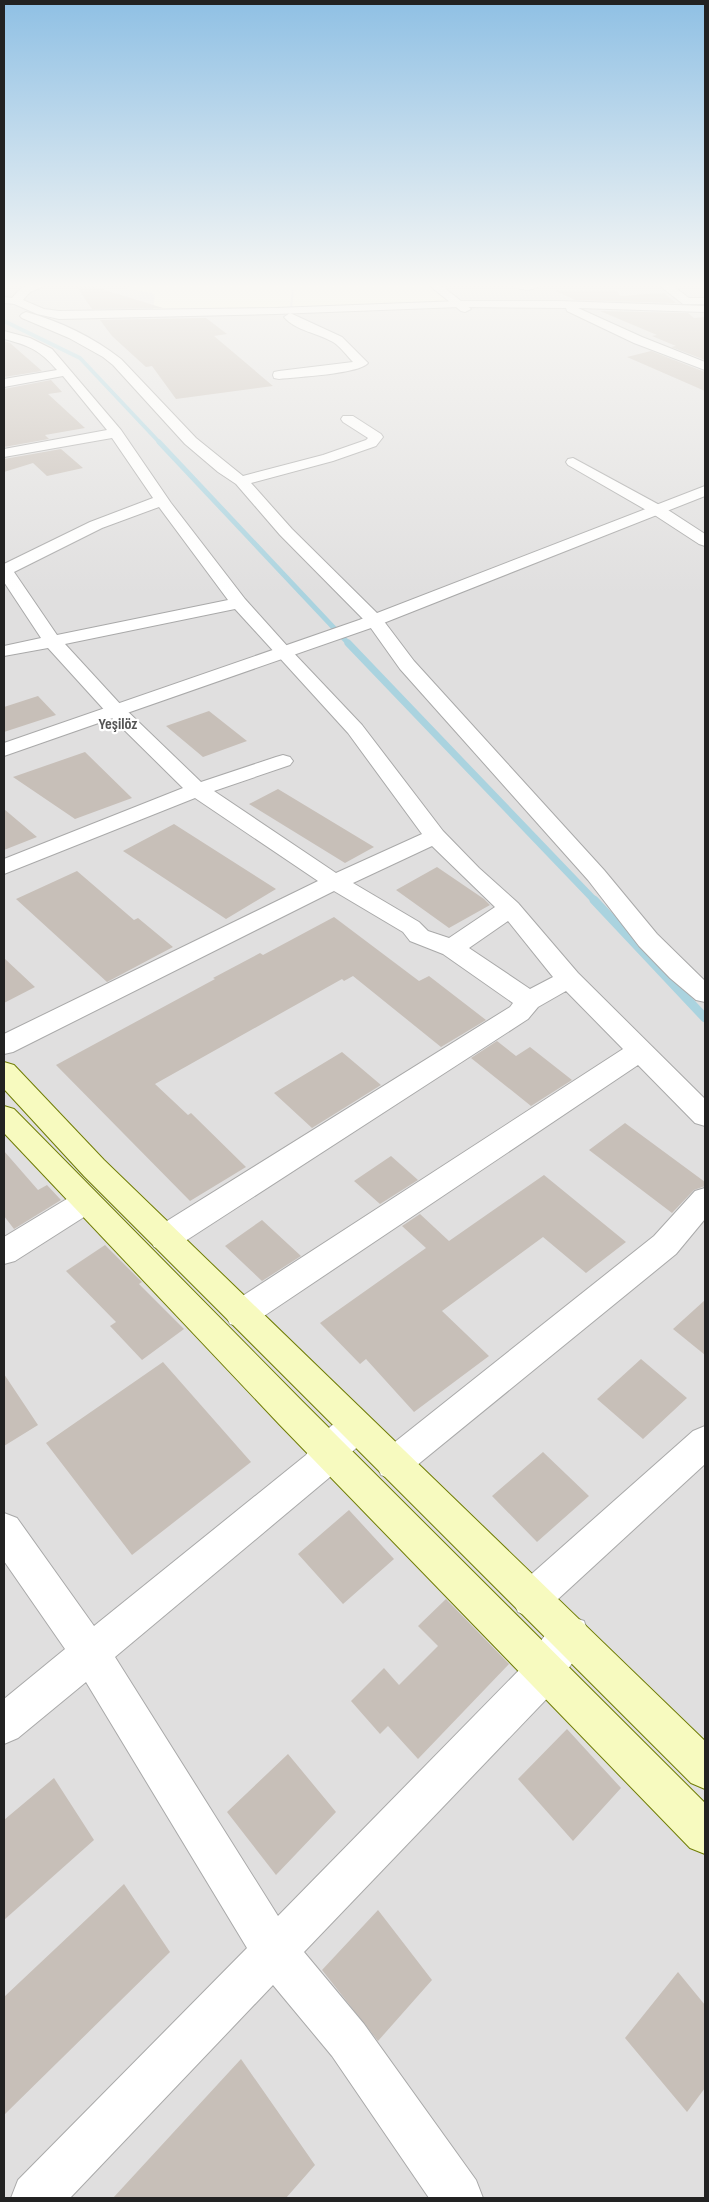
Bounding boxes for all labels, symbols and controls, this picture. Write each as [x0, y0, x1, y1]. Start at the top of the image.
district label: Yeşilöz [99, 715, 137, 734]

